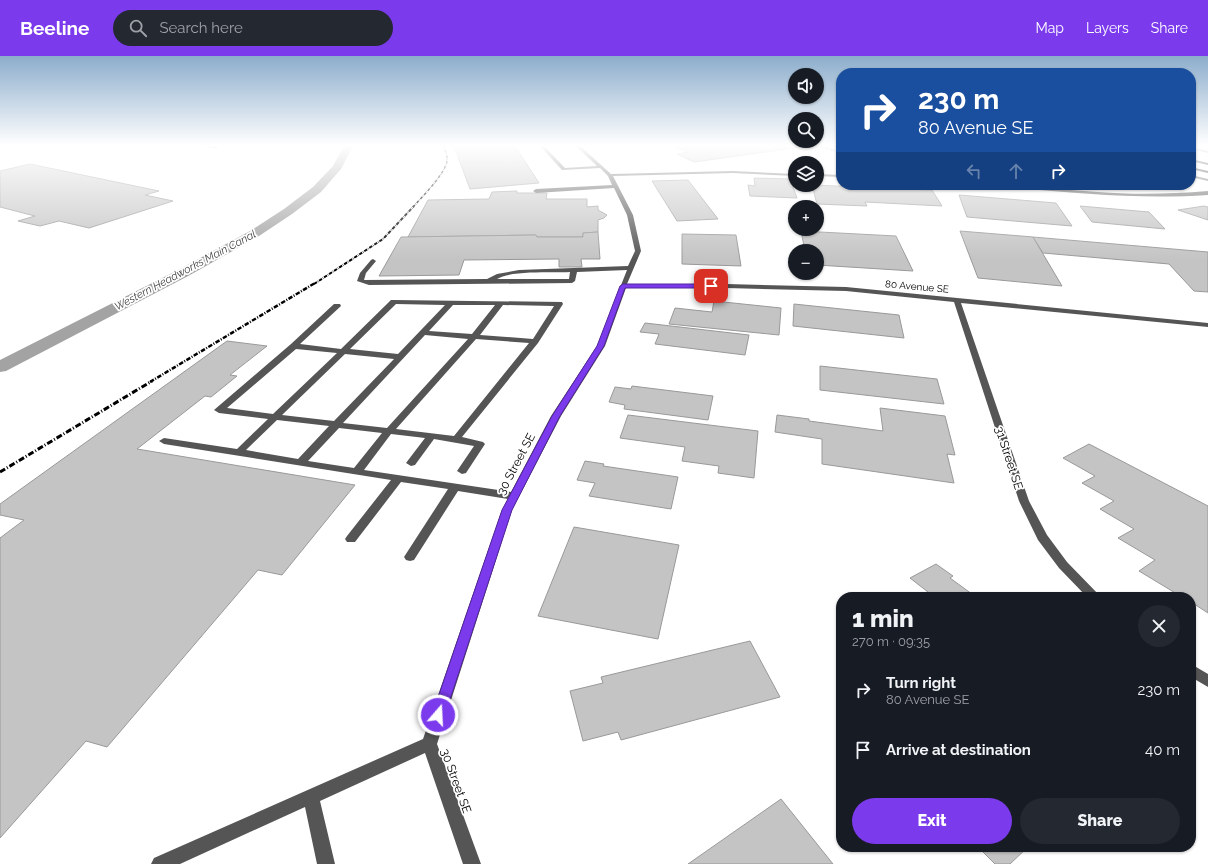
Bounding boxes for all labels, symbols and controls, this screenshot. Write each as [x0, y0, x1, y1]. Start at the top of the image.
search box [113, 10, 393, 46]
text: Beeline [20, 17, 89, 39]
icon: search [127, 17, 149, 39]
text: Search here [159, 19, 243, 37]
text: Map [1036, 20, 1064, 36]
text: Layers [1086, 20, 1129, 36]
text: Share [1151, 20, 1188, 36]
map controls [788, 68, 824, 280]
button: sound [788, 68, 824, 104]
text: 230 m [918, 83, 999, 116]
icon: right [852, 84, 904, 136]
button: search [788, 112, 824, 148]
text: 80 Avenue SE [918, 117, 1033, 138]
button: layers [788, 156, 824, 192]
icon: left [963, 160, 985, 182]
icon: ahead [1005, 160, 1027, 182]
icon: right [1047, 160, 1069, 182]
button: + [788, 200, 824, 236]
water label: Western Headworks Main Canal [112, 227, 258, 313]
button: − [788, 244, 824, 280]
pin [694, 269, 728, 303]
icon: arrive [700, 275, 722, 297]
street label: 80 Avenue SE [885, 278, 949, 295]
street label: 31 Street SE [992, 425, 1026, 491]
street label: 30 Street SE [494, 431, 538, 497]
text: 1 min [852, 604, 914, 633]
button: close [1138, 605, 1180, 647]
text: 270 m · 09:35 [852, 634, 930, 649]
text: Turn right [886, 674, 956, 692]
icon: right [852, 679, 874, 701]
text: 230 m [1137, 681, 1180, 699]
text: 80 Avenue SE [886, 692, 969, 707]
position arrow [417, 694, 459, 736]
icon: arrive [852, 739, 874, 761]
text: Arrive at destination [886, 741, 1031, 759]
text: 40 m [1145, 741, 1180, 759]
street label: 30 Street SE [438, 747, 474, 815]
button: Exit [852, 798, 1012, 844]
button: Share [1020, 798, 1180, 844]

